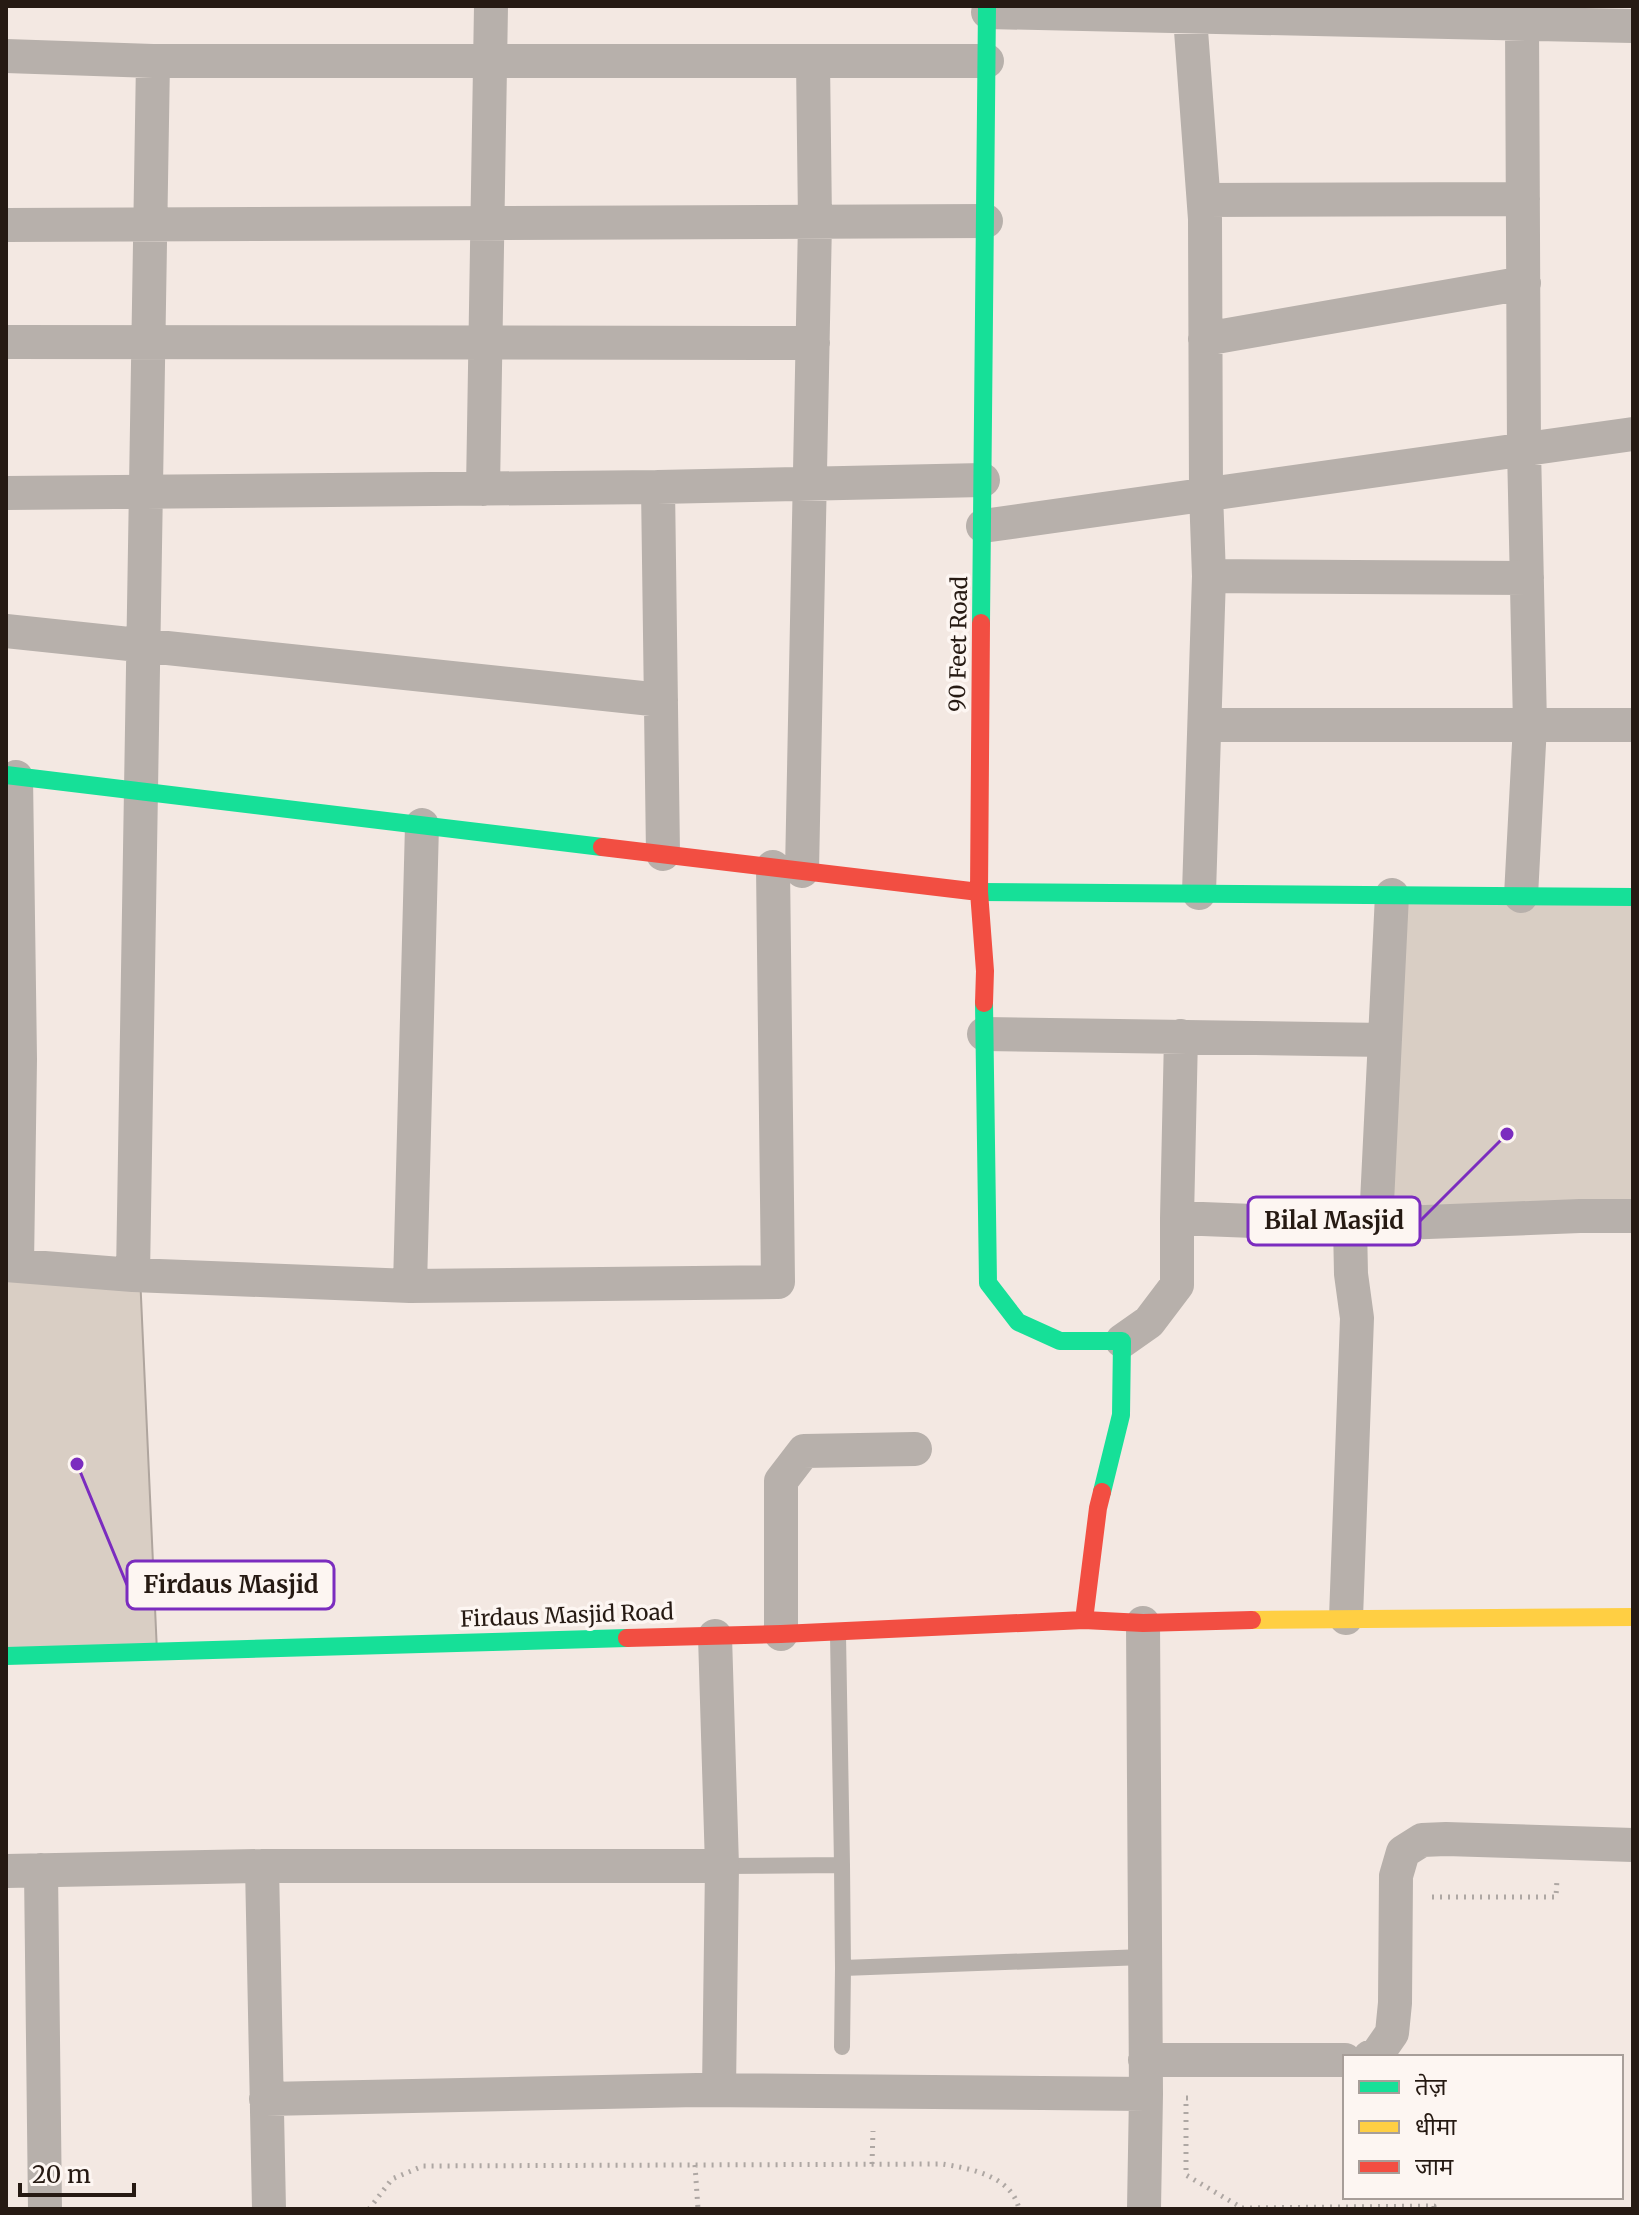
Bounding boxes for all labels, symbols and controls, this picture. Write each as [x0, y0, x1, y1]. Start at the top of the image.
street label: 90 Feet Road [943, 576, 973, 712]
callout: Bilal Masjid [1248, 1197, 1420, 1245]
text: Bilal Masjid [1264, 1205, 1404, 1236]
callout: Firdaus Masjid [127, 1561, 334, 1609]
text: Firdaus Masjid [143, 1569, 319, 1600]
street label: Firdaus Masjid Road [460, 1597, 674, 1633]
legend [1343, 2055, 1623, 2199]
text: तेज़ [1415, 2071, 1448, 2102]
text: धीमा [1415, 2111, 1457, 2142]
scale bar [20, 2147, 134, 2197]
text: जाम [1415, 2151, 1454, 2182]
text: 20 m [32, 2159, 91, 2190]

